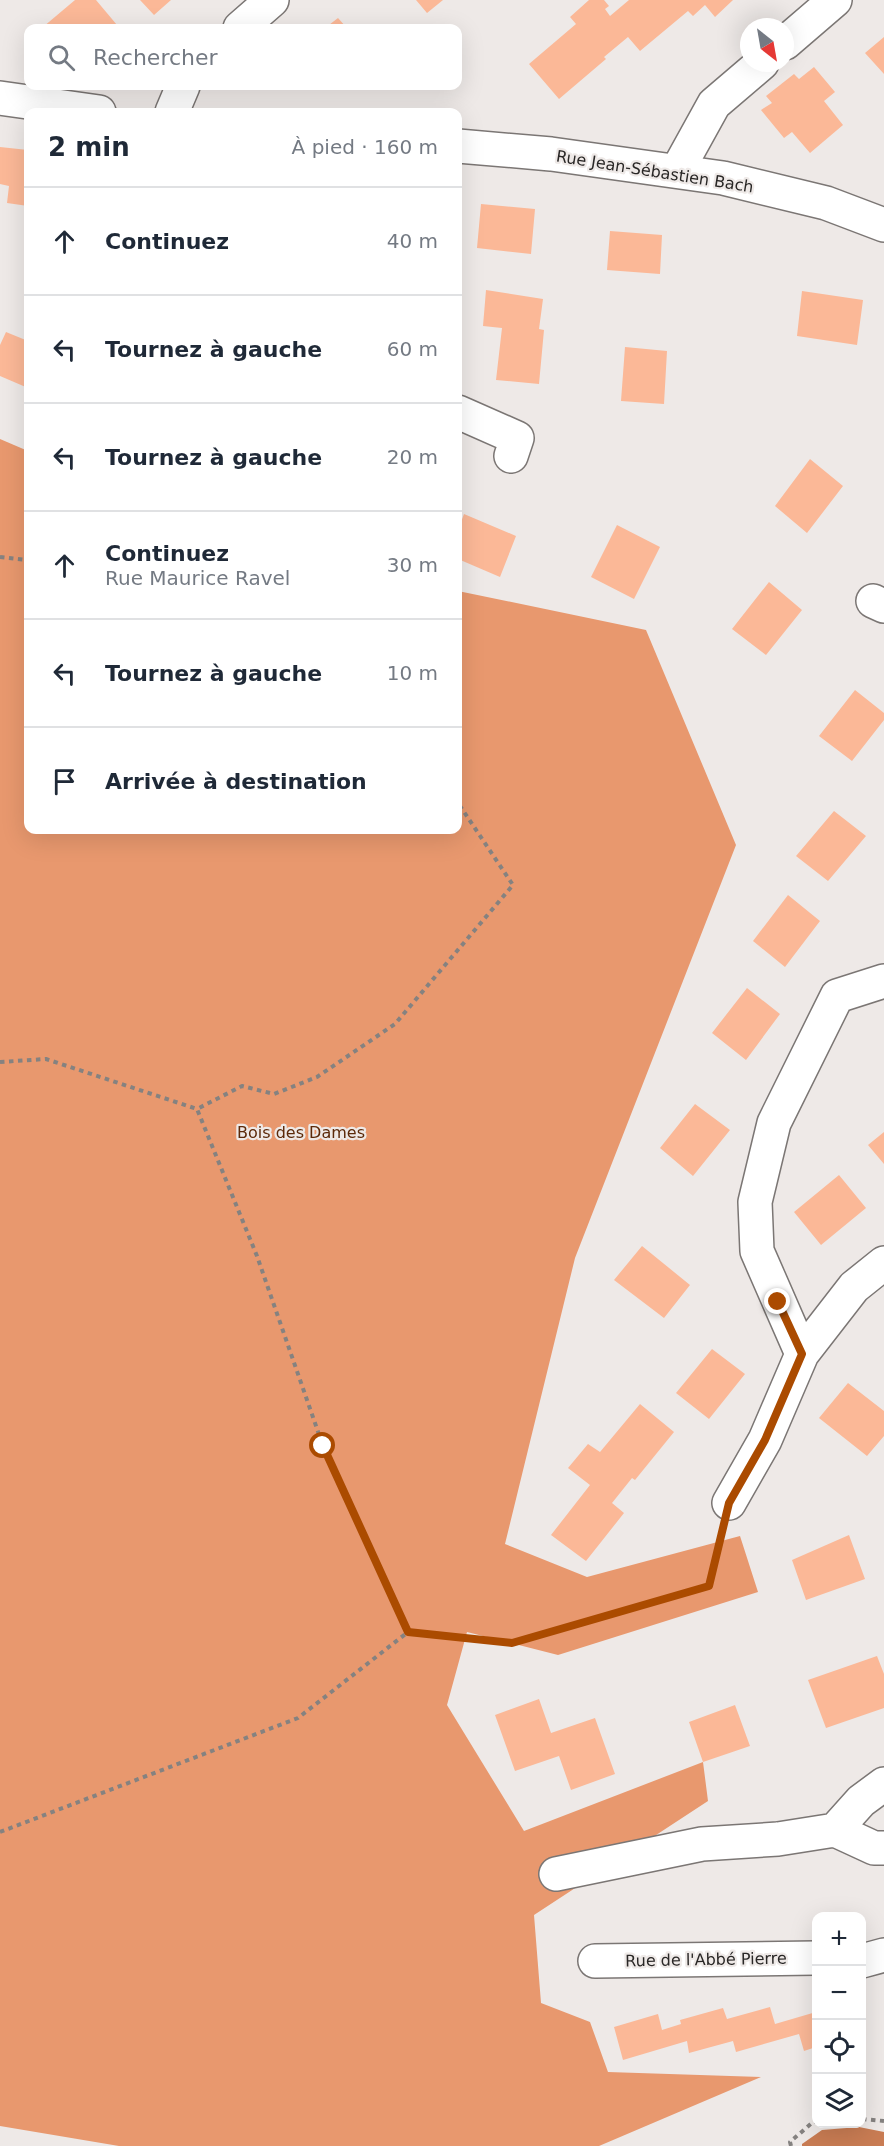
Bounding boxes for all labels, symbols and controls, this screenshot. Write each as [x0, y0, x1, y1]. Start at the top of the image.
north arrow [740, 18, 794, 72]
search box [24, 24, 462, 90]
icon: search [45, 41, 78, 74]
text: Rechercher [93, 45, 218, 70]
text: 2 min [48, 132, 130, 162]
text: À pied · 160 m [292, 135, 438, 159]
street label: Rue Jean-Sébastien Bach [555, 147, 755, 196]
icon: ahead [48, 225, 81, 258]
text: Continuez [105, 229, 229, 254]
text: 40 m [387, 229, 438, 253]
icon: left [48, 333, 81, 366]
text: Tournez à gauche [105, 337, 322, 362]
text: 60 m [387, 337, 438, 361]
icon: left [48, 441, 81, 474]
text: Tournez à gauche [105, 445, 322, 470]
text: 20 m [387, 445, 438, 469]
text: Continuez [105, 541, 229, 566]
icon: ahead [48, 549, 81, 582]
text: 30 m [387, 553, 438, 577]
text: Rue Maurice Ravel [105, 566, 290, 590]
icon: left [48, 657, 81, 690]
text: Tournez à gauche [105, 661, 322, 686]
text: 10 m [387, 661, 438, 685]
icon: arrive [48, 765, 81, 798]
text: Arrivée à destination [105, 769, 367, 794]
park label: Bois des Dames [237, 1123, 365, 1142]
route end [764, 1288, 790, 1314]
route start [309, 1432, 335, 1458]
map controls [812, 1912, 866, 2128]
button: + [812, 1912, 866, 1966]
street label: Rue de l'Abbé Pierre [625, 1949, 787, 1970]
button: − [812, 1966, 866, 2020]
button: locate [812, 2020, 866, 2074]
button: layers [812, 2074, 866, 2128]

